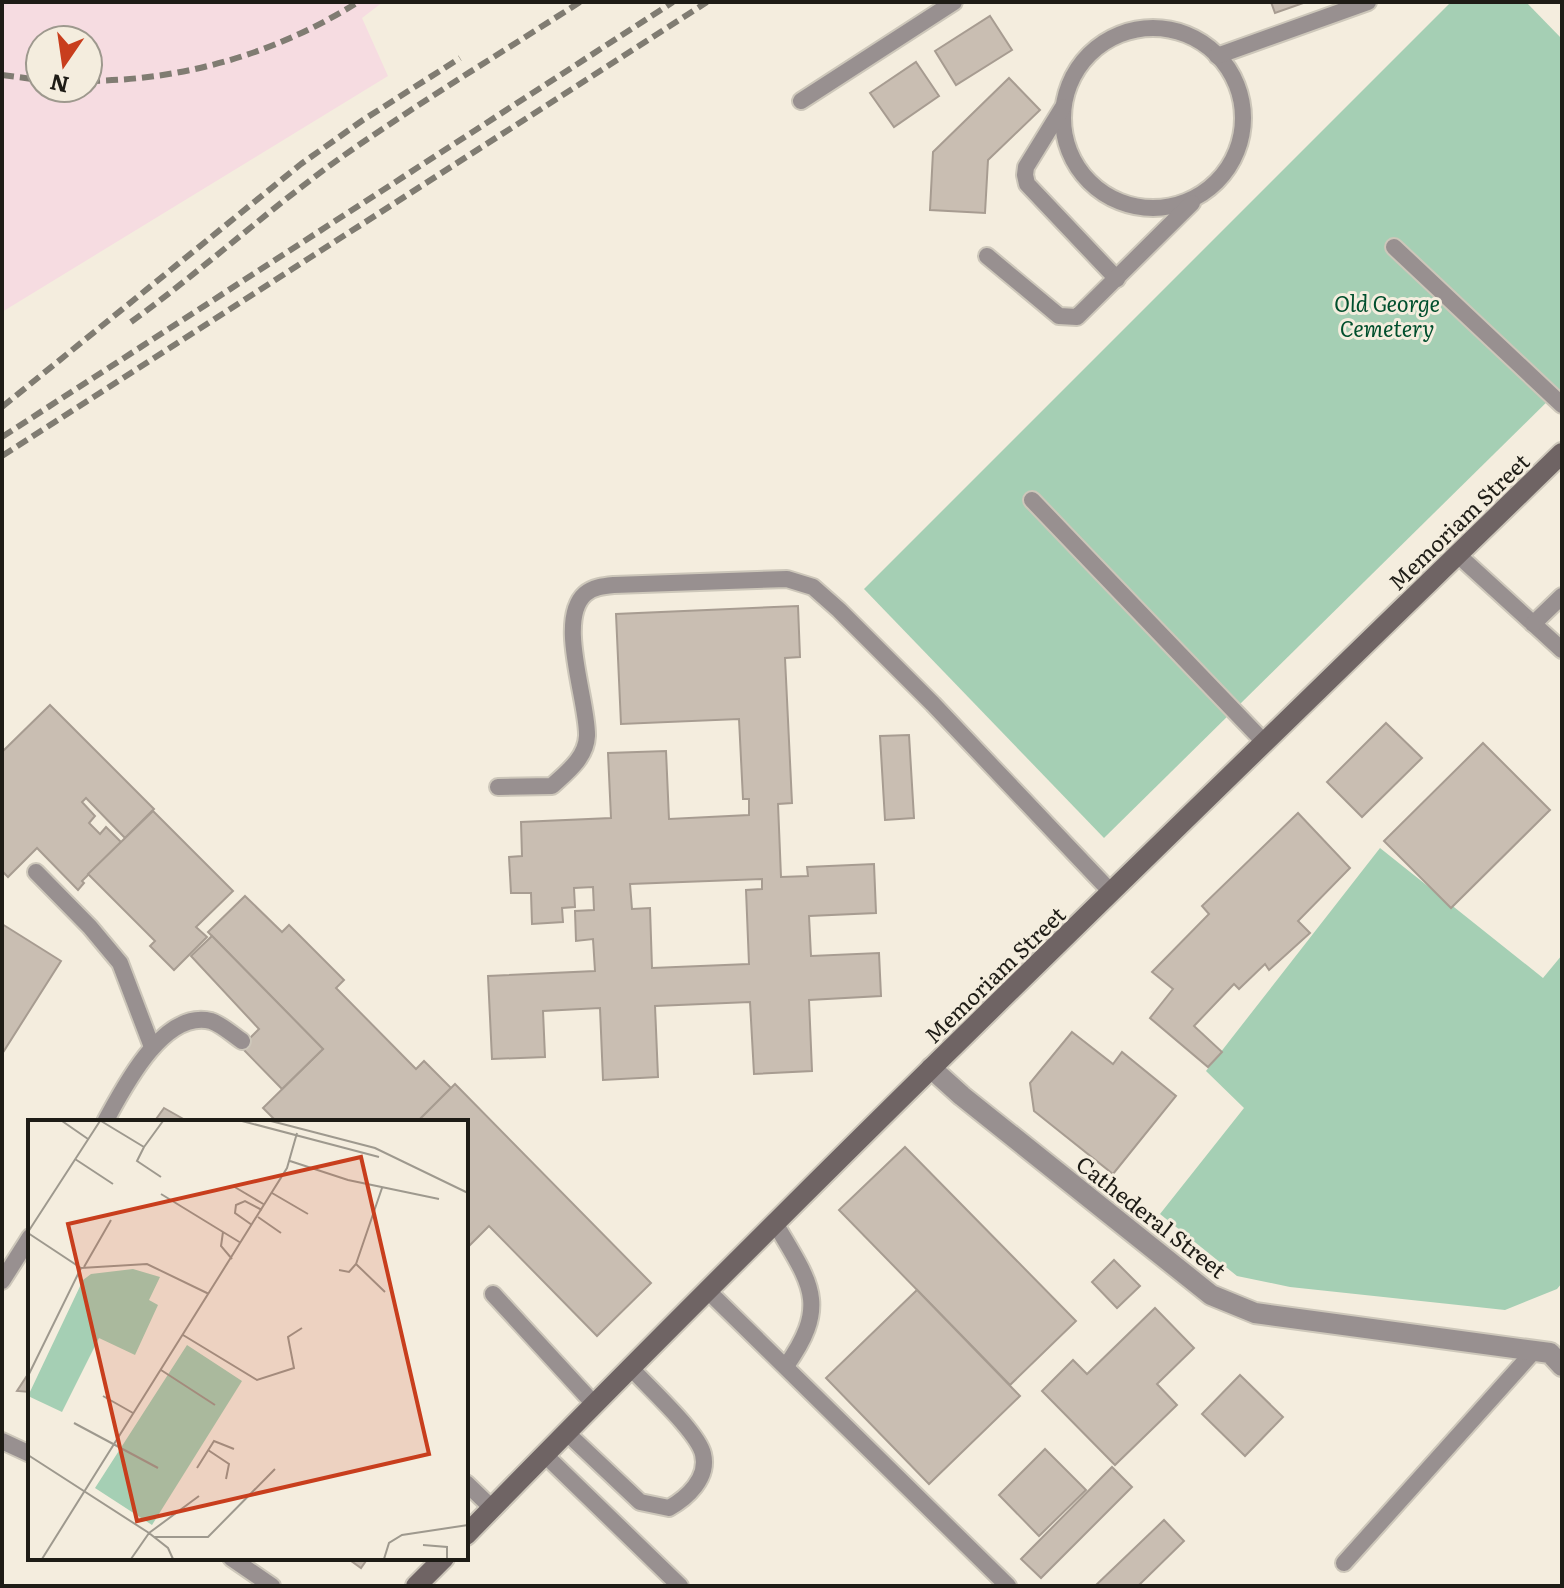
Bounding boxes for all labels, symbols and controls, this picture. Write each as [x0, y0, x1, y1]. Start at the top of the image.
north arrow [24, 24, 104, 104]
text: N [46, 67, 72, 103]
park label: Old George Cemetery [1334, 286, 1440, 344]
street label: Memoriam Street [1380, 445, 1536, 597]
street label: Memoriam Street [916, 898, 1072, 1050]
inset map [28, 1120, 468, 1560]
street label: Cathederal Street [1070, 1147, 1234, 1285]

